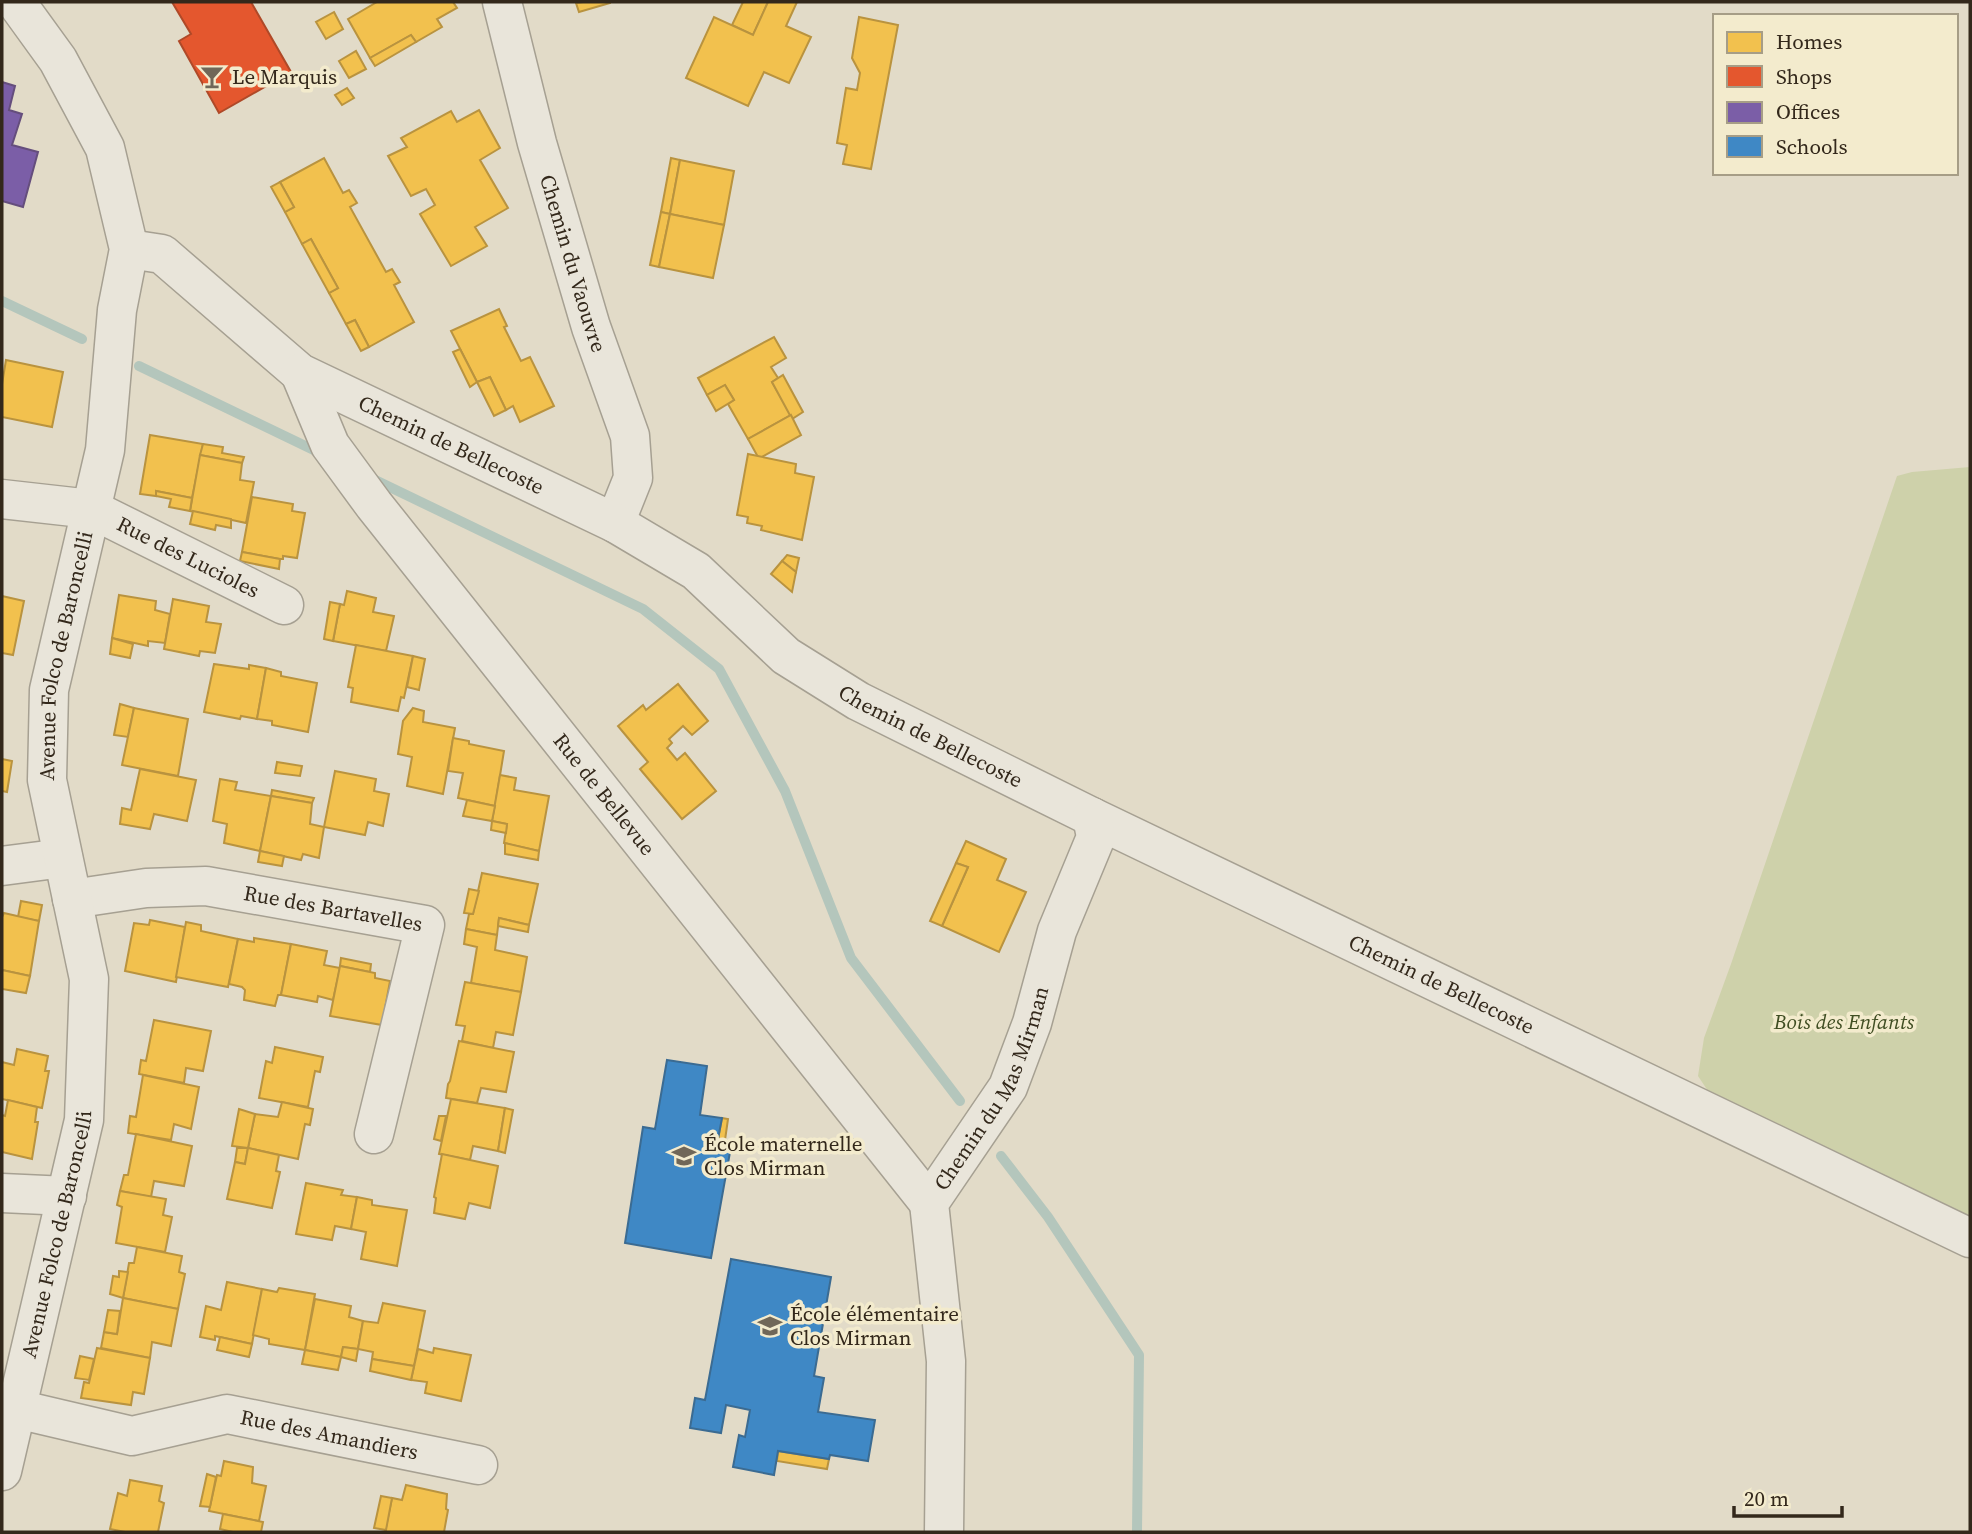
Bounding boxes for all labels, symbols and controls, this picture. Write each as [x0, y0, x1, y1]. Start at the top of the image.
legend [1713, 14, 1958, 175]
text: Homes [1776, 27, 1842, 56]
place label: Le Marquis [232, 62, 337, 91]
text: Shops [1776, 62, 1832, 91]
bar icon: Le Marquis [198, 63, 226, 91]
text: Offices [1776, 97, 1840, 126]
text: Schools [1776, 132, 1848, 161]
street label: Chemin du Vaouvre [533, 171, 614, 356]
street label: Chemin de Bellecoste [354, 388, 549, 501]
street label: Rue des Lucioles [112, 509, 265, 605]
street label: Avenue Folco de Baroncelli [32, 528, 100, 781]
street label: Chemin de Bellecoste [833, 677, 1028, 794]
street label: Rue de Bellevue [547, 727, 662, 861]
street label: Rue des Bartavelles [242, 878, 425, 938]
street label: Chemin de Bellecoste [1344, 927, 1539, 1041]
street label: Chemin du Mas Mirman [927, 983, 1055, 1196]
park label: Bois des Enfants [1773, 1007, 1915, 1036]
street label: Avenue Folco de Baroncelli [14, 1110, 98, 1361]
place label: École maternelle Clos Mirman [704, 1129, 863, 1182]
school or university icon: École maternelle Clos Mirman [670, 1142, 698, 1170]
place label: École élémentaire Clos Mirman [790, 1299, 959, 1352]
school or university icon: École élémentaire Clos Mirman [756, 1312, 784, 1340]
street label: Rue des Amandiers [238, 1402, 421, 1466]
scale bar [1734, 1474, 1842, 1518]
text: 20 m [1744, 1484, 1789, 1513]

